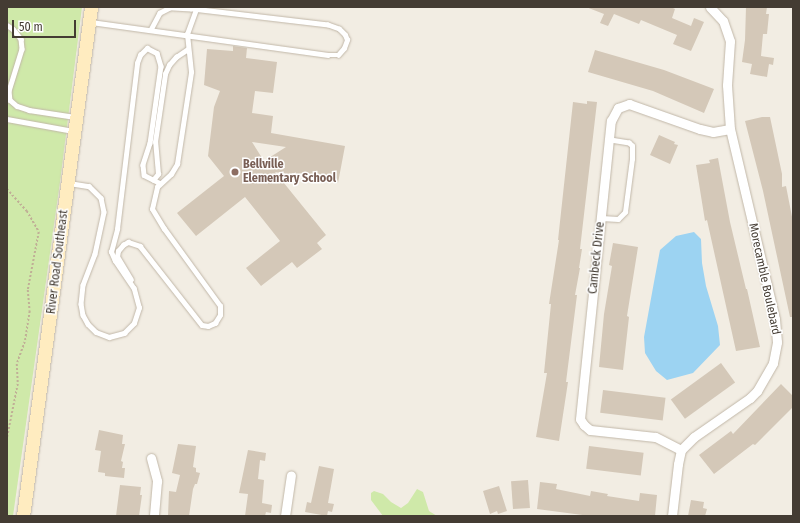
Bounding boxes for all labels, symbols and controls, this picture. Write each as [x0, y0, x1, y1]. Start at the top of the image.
scale bar [14, 12, 78, 38]
text: 50 m [19, 20, 43, 34]
place label: Bellville Elementary School [243, 158, 336, 186]
marker: Bellville Elementary School [230, 167, 240, 177]
street label: River Road Southeast [44, 209, 72, 315]
street label: Cambeck Drive [586, 221, 608, 295]
street label: Morecamble Boulebard [745, 222, 783, 336]

